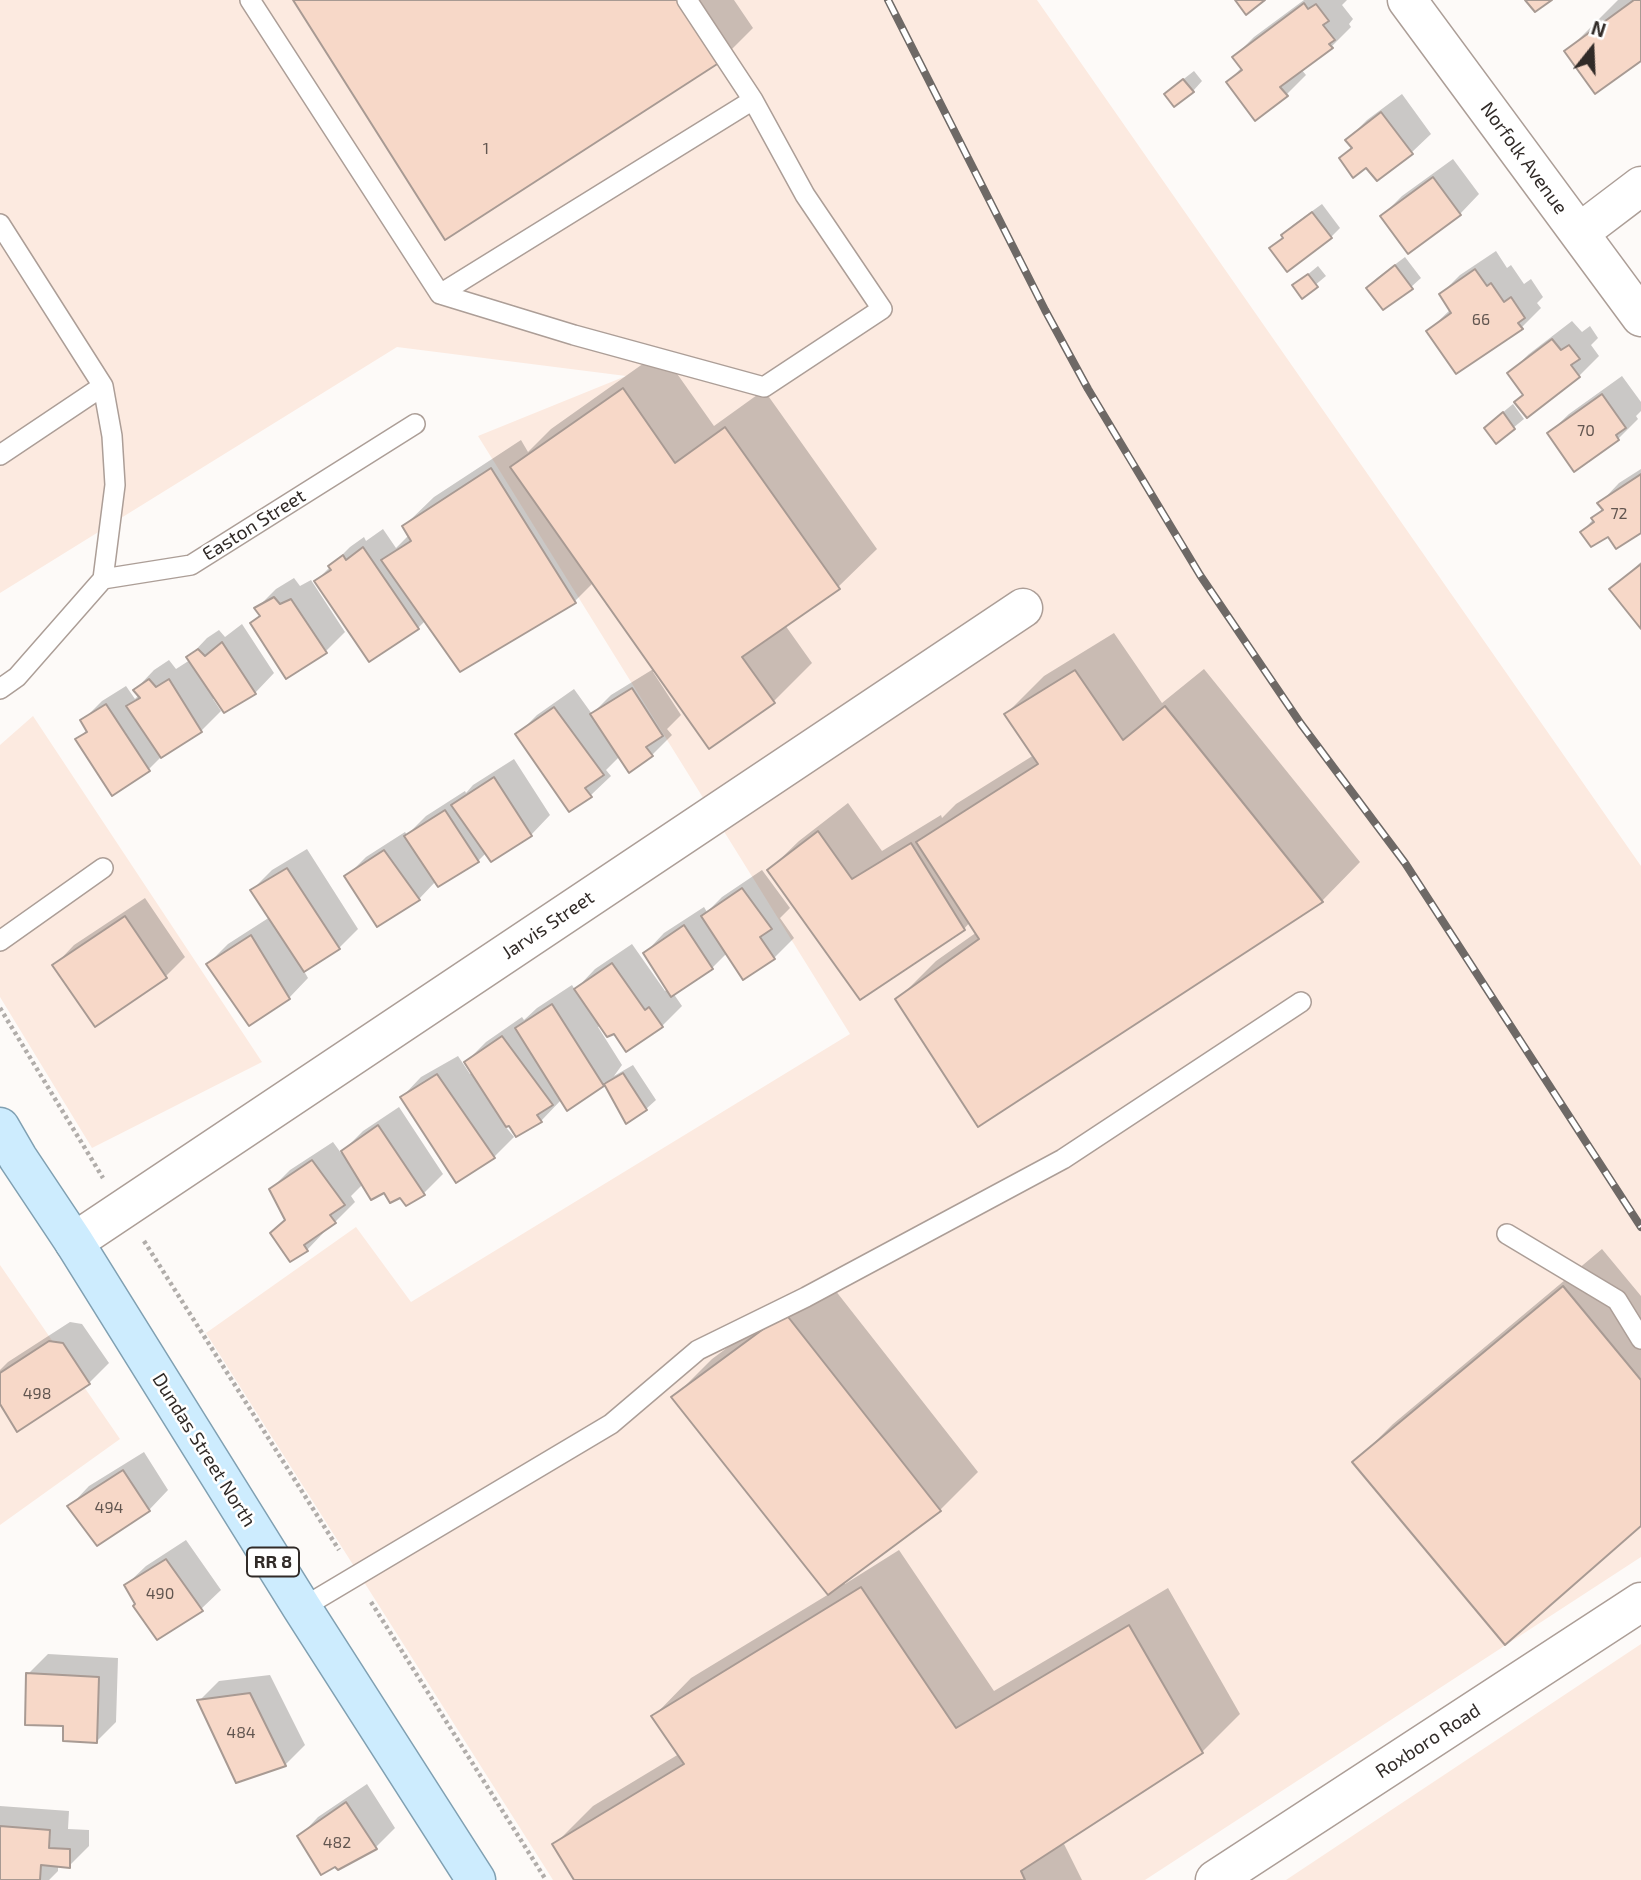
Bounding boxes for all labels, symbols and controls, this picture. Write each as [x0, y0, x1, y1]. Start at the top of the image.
north arrow [1557, 14, 1627, 84]
text: N [1589, 15, 1609, 42]
street label: Norfolk Avenue [1476, 98, 1572, 218]
house number: 1 [483, 139, 489, 159]
house number: 66 [1472, 310, 1490, 330]
house number: 70 [1577, 421, 1595, 441]
street label: Easton Street [198, 484, 310, 566]
house number: 72 [1610, 504, 1628, 524]
street label: Jarvis Street [498, 886, 598, 964]
street label: Dundas Street North [147, 1369, 261, 1531]
house number: 498 [23, 1384, 51, 1404]
house number: 494 [95, 1498, 123, 1518]
road number: RR 8 [247, 1548, 299, 1576]
house number: 490 [146, 1584, 174, 1604]
street label: Roxboro Road [1371, 1699, 1485, 1783]
house number: 484 [226, 1723, 256, 1743]
house number: 482 [323, 1833, 351, 1853]

